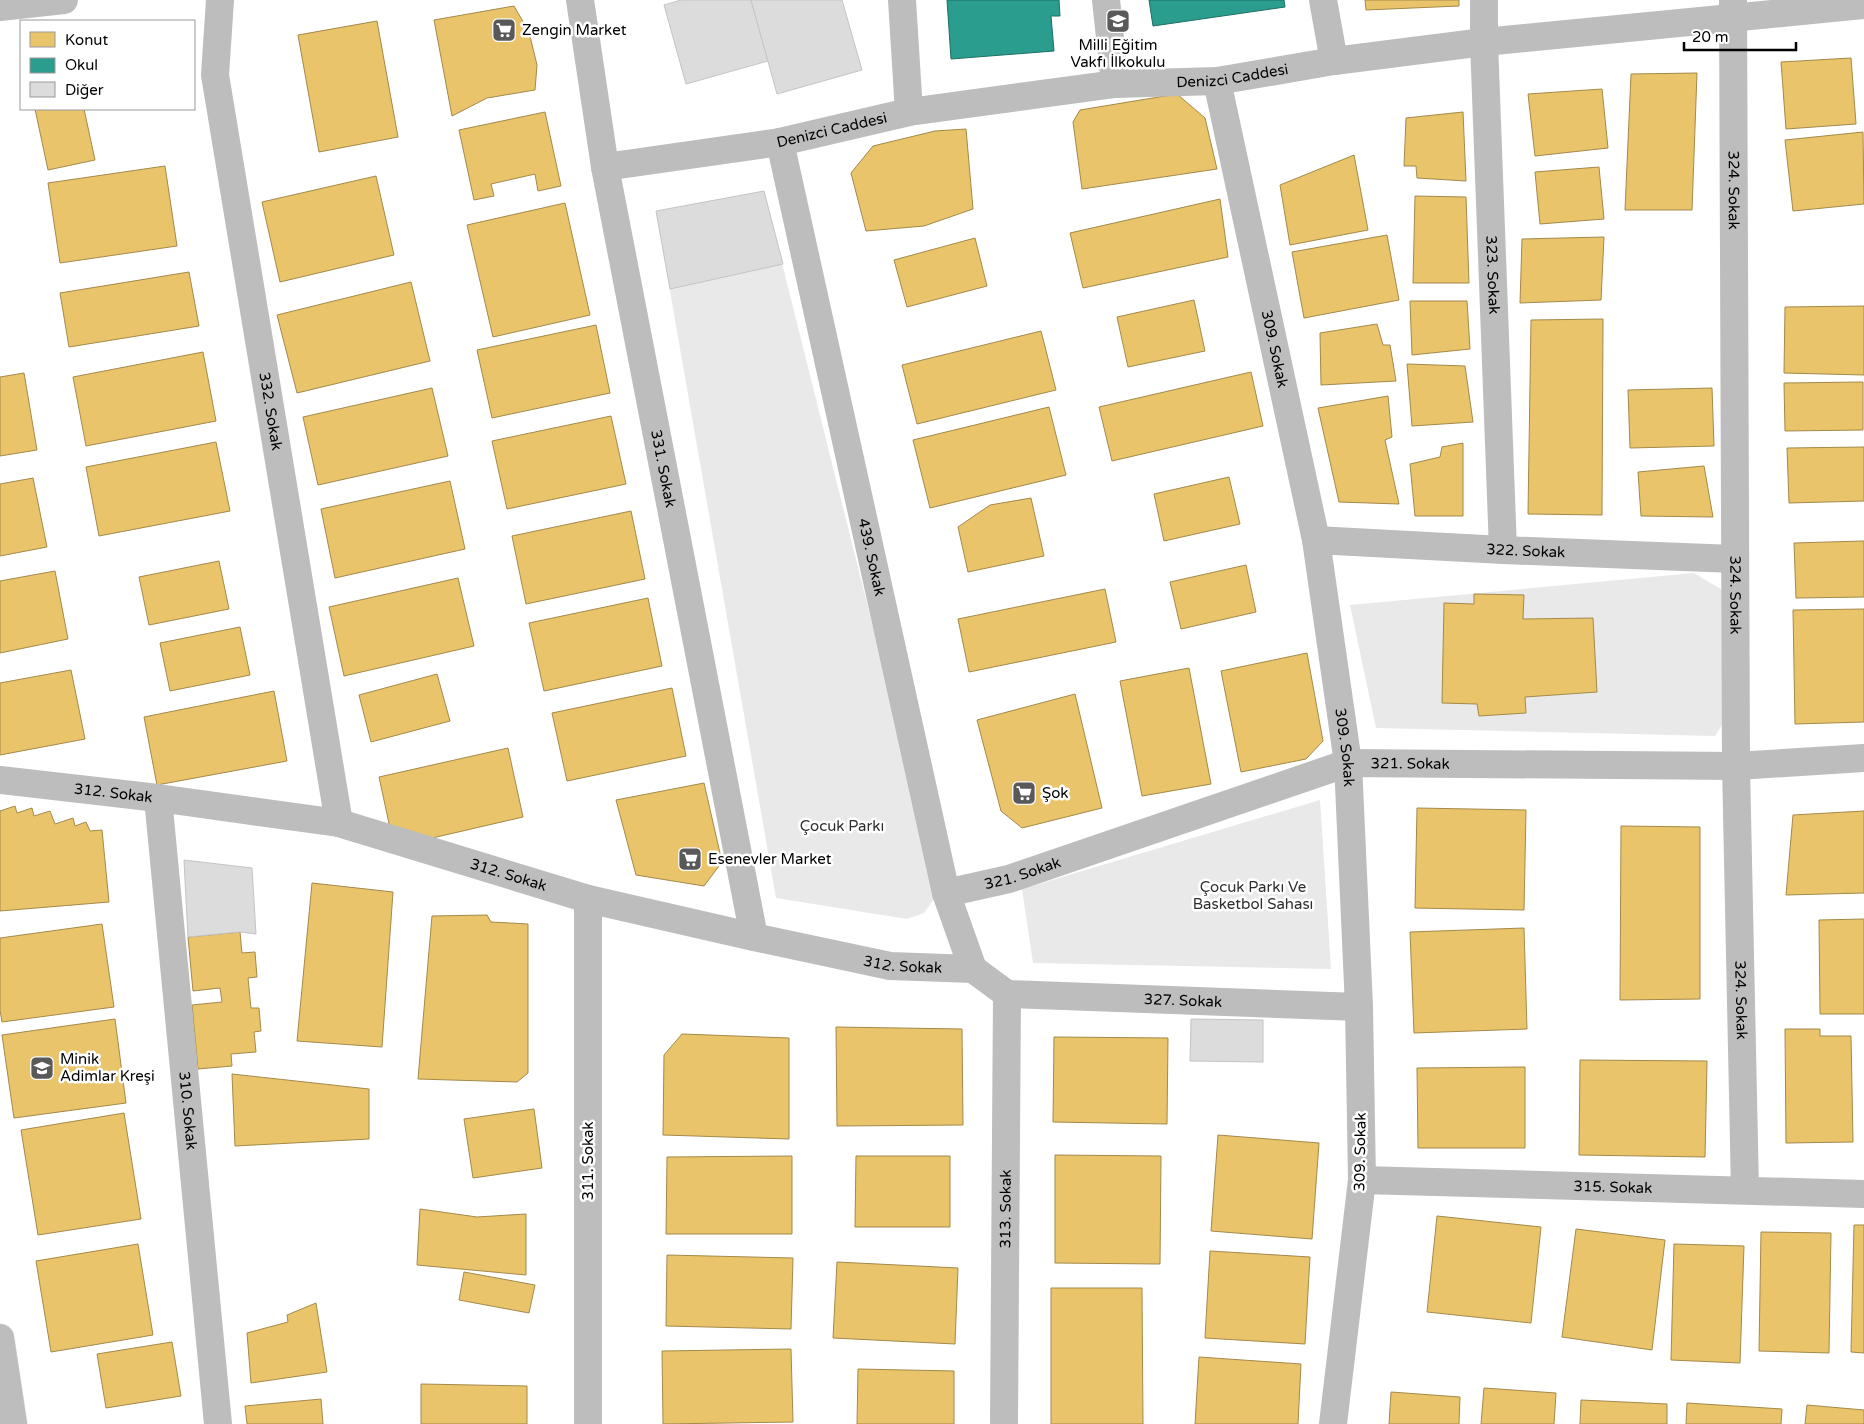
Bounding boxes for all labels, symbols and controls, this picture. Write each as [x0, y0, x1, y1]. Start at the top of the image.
school or university icon: Milli Eğitim Vakfı İlkokulu [1105, 8, 1131, 34]
supermarket icon: Zengin Market [491, 17, 517, 43]
legend [20, 20, 195, 110]
scale bar [1684, 20, 1796, 52]
place label: Zengin Market [522, 21, 627, 39]
text: 20 m [1692, 28, 1729, 46]
text: Konut [65, 31, 108, 49]
place label: Milli Eğitim Vakfı İlkokulu [1071, 36, 1165, 71]
text: Okul [65, 56, 98, 74]
street label: Denizci Caddesi [1176, 60, 1290, 91]
text: Diğer [65, 81, 104, 99]
street label: Denizci Caddesi [775, 108, 889, 151]
street label: 324. Sokak [1725, 150, 1743, 230]
street label: 323. Sokak [1482, 235, 1503, 315]
street label: 309. Sokak [1258, 308, 1292, 389]
street label: 332. Sokak [255, 371, 286, 452]
street label: 331. Sokak [647, 428, 680, 509]
street label: 439. Sokak [854, 516, 889, 598]
street label: 322. Sokak [1486, 540, 1566, 561]
street label: 324. Sokak [1726, 555, 1744, 635]
street label: 309. Sokak [1331, 707, 1358, 787]
street label: 321. Sokak [1371, 754, 1450, 773]
street label: 312. Sokak [73, 779, 154, 806]
supermarket icon: Şok [1011, 780, 1037, 806]
place label: Şok [1042, 784, 1069, 802]
park label: Çocuk Parkı [800, 817, 884, 835]
supermarket icon: Esenevler Market [677, 846, 703, 872]
place label: Esenevler Market [708, 850, 832, 868]
street label: 321. Sokak [983, 853, 1063, 893]
street label: 312. Sokak [468, 855, 549, 895]
park label: Çocuk Parkı Ve Basketbol Sahası [1193, 878, 1313, 913]
street label: 312. Sokak [862, 952, 942, 977]
street label: 324. Sokak [1731, 960, 1751, 1040]
street label: 327. Sokak [1143, 990, 1222, 1011]
place label: Minik Adimlar Kreşi [60, 1050, 155, 1085]
school or university icon: Minik Adimlar Kreşi [29, 1055, 55, 1081]
street label: 310. Sokak [175, 1070, 201, 1151]
street label: 309. Sokak [1350, 1112, 1370, 1192]
street label: 311. Sokak [579, 1121, 597, 1201]
street label: 313. Sokak [996, 1169, 1015, 1249]
street label: 315. Sokak [1573, 1177, 1653, 1197]

